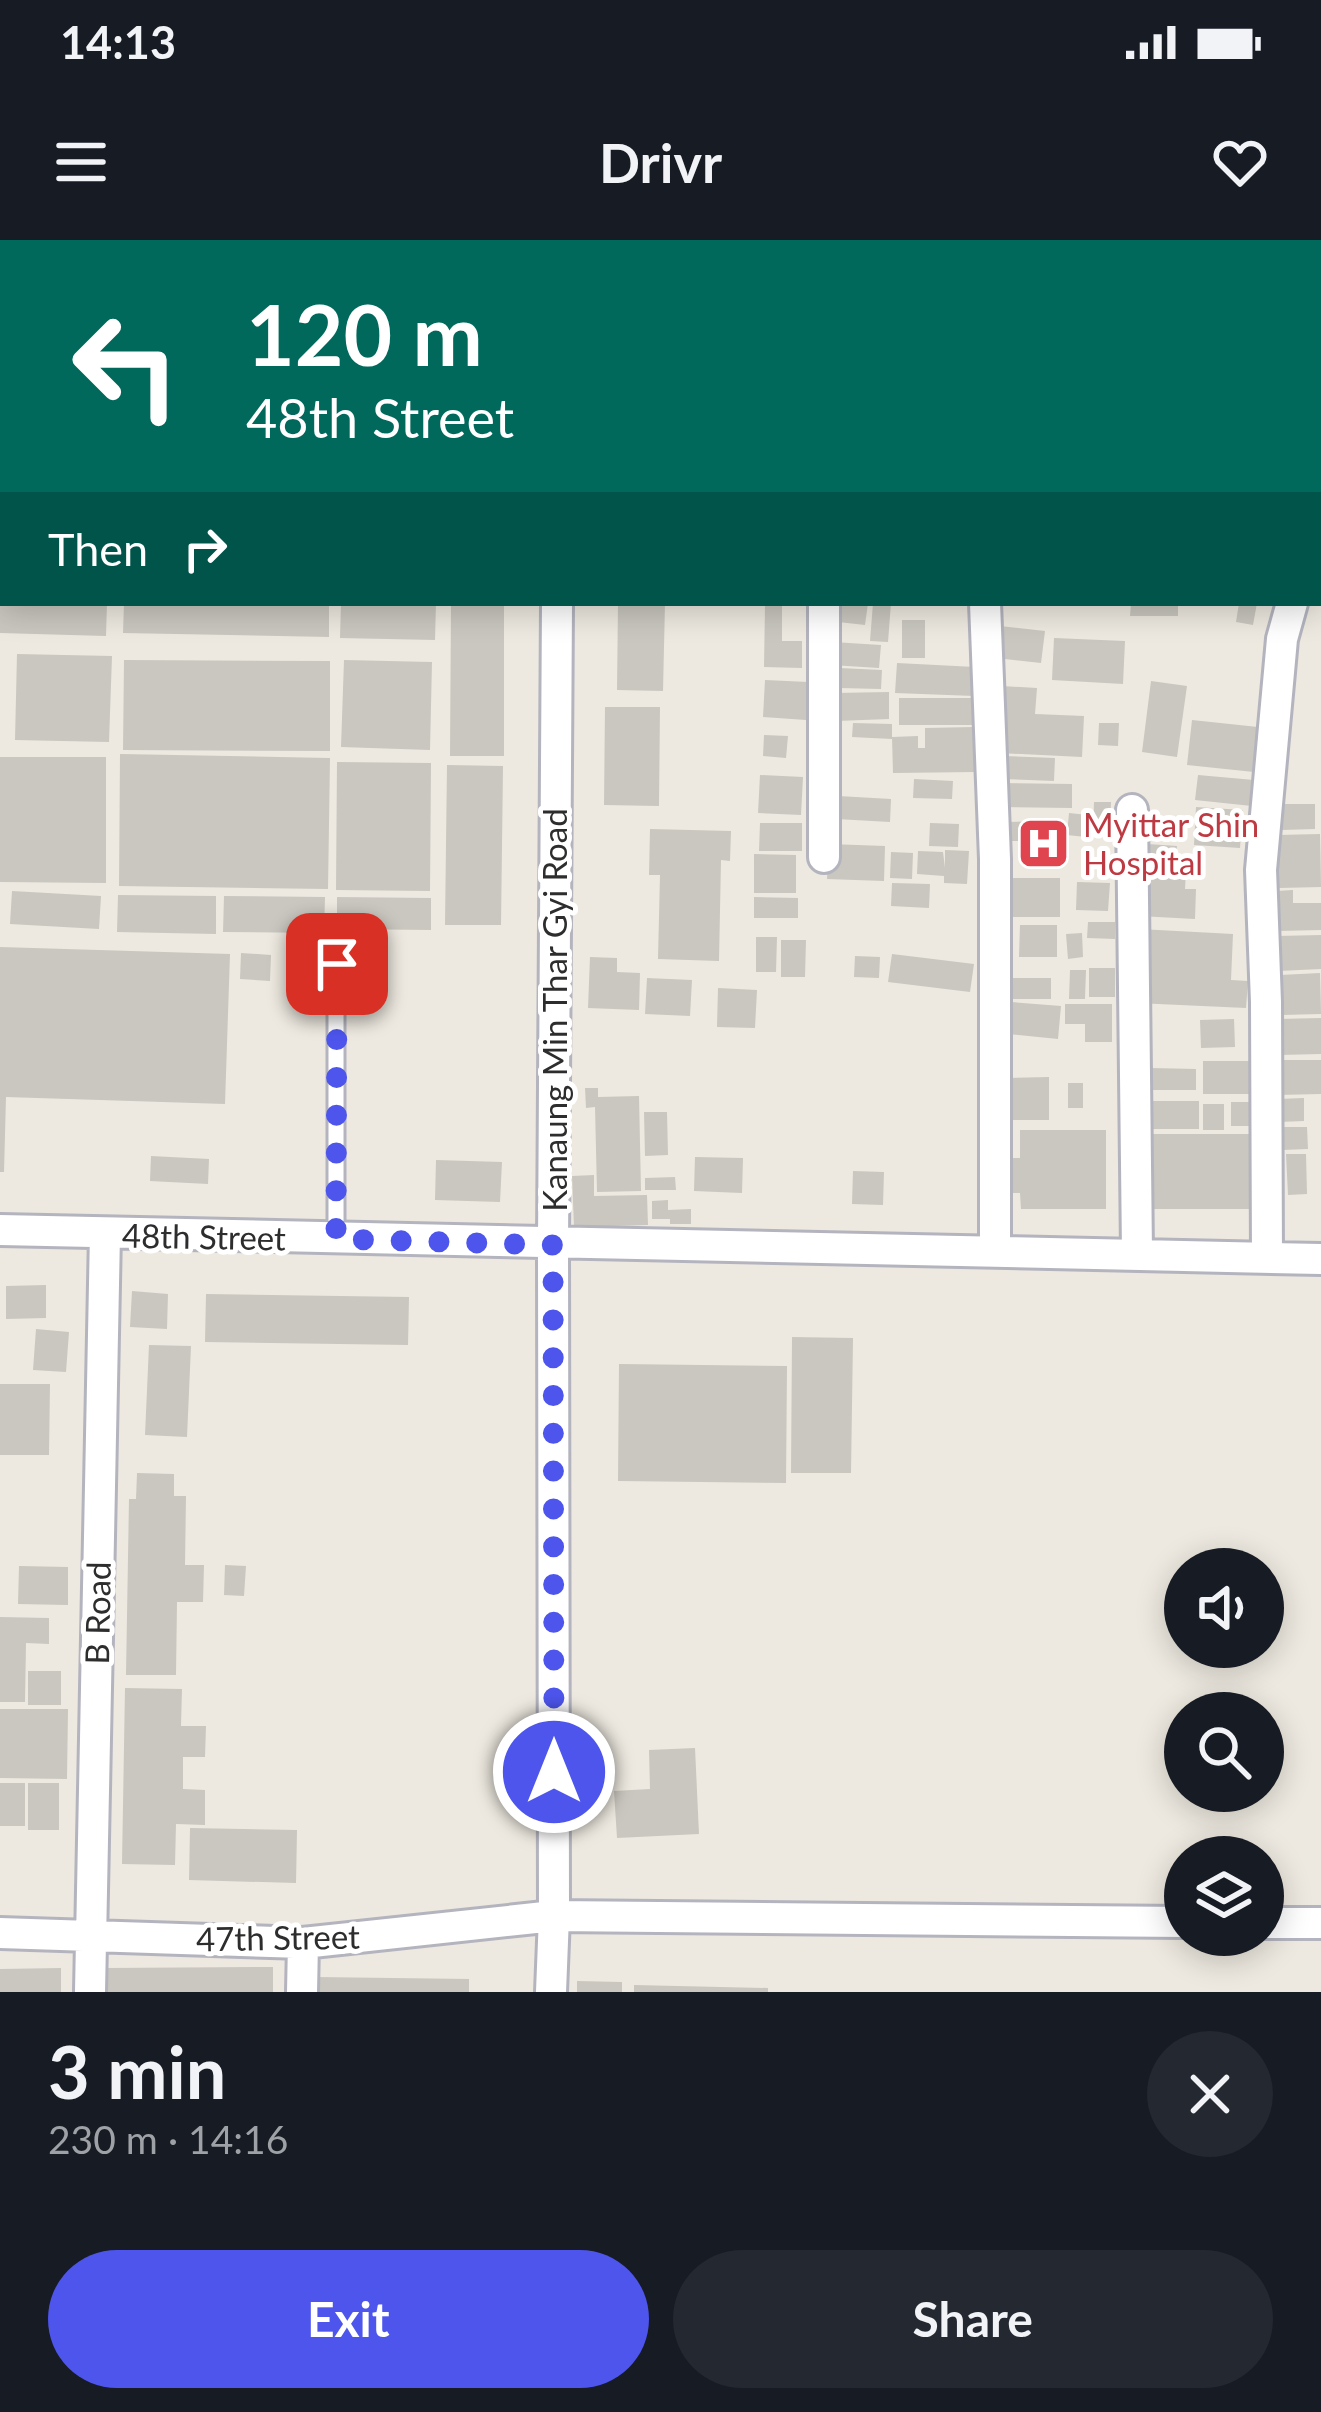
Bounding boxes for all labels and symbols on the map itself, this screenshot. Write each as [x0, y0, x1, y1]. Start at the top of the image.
place label: Myittar Shin Hospital [1083, 804, 1259, 882]
street label: Kanaung Min Thar Gyi Road [534, 808, 574, 1212]
hospital icon: Myittar Shin Hospital [1016, 815, 1072, 871]
pin [286, 913, 388, 1015]
street label: 48th Street [122, 1215, 286, 1257]
street label: B Road [76, 1561, 118, 1665]
position arrow [491, 1709, 617, 1835]
street label: 47th Street [196, 1916, 360, 1958]

